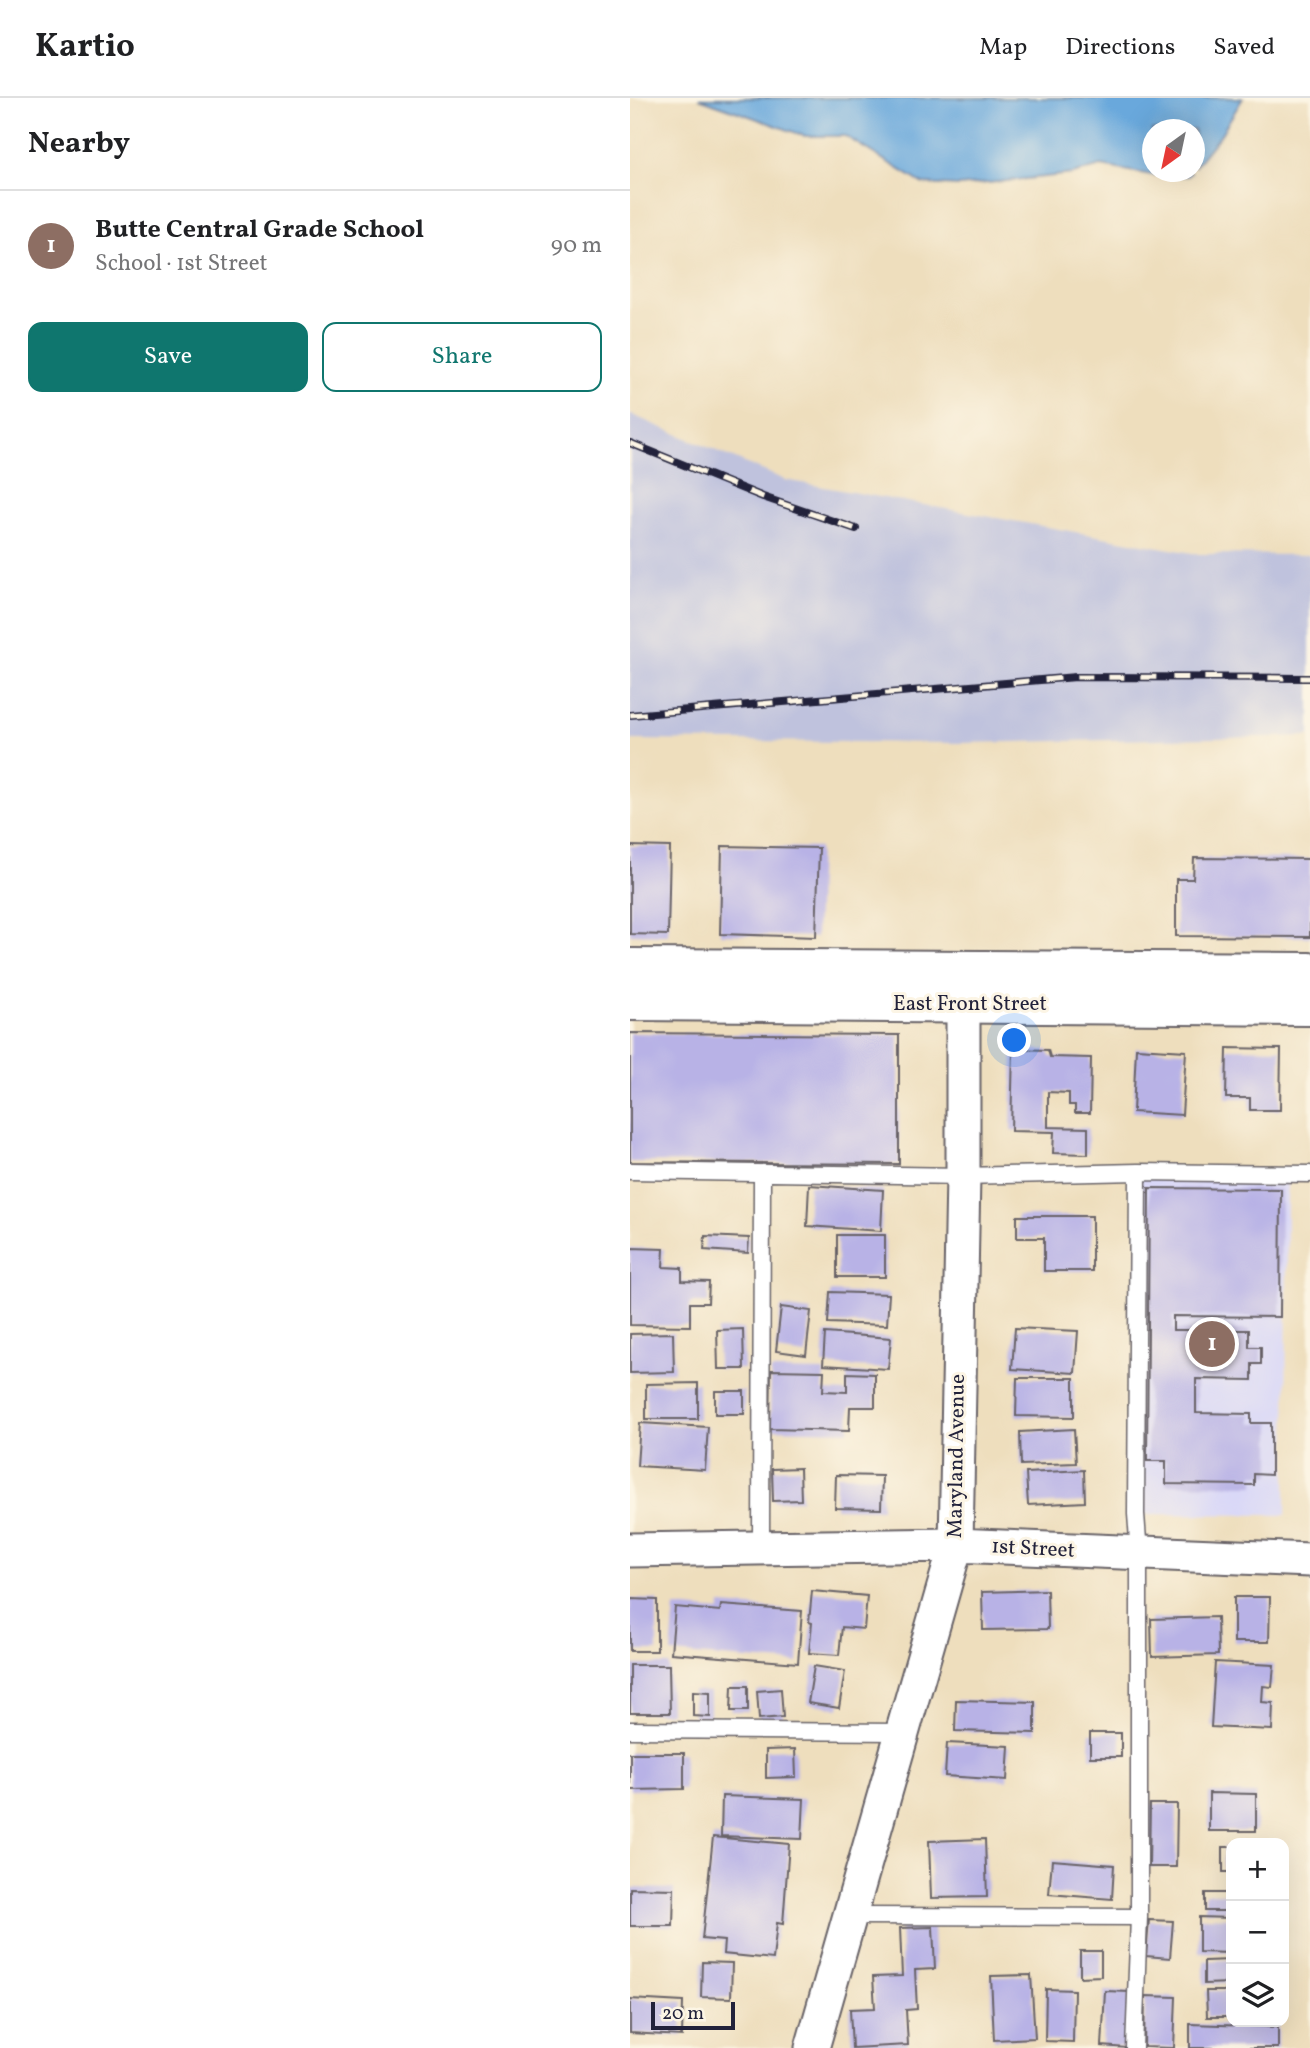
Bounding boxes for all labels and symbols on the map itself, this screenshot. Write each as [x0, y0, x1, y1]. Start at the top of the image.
north arrow [1142, 119, 1205, 182]
street label: East Front Street [893, 990, 1047, 1019]
your location [997, 1023, 1031, 1057]
pin: 1 [1189, 1318, 1235, 1370]
street label: Maryland Avenue [941, 1374, 973, 1538]
street label: 1st Street [990, 1532, 1076, 1566]
scale bar [651, 1999, 735, 2031]

